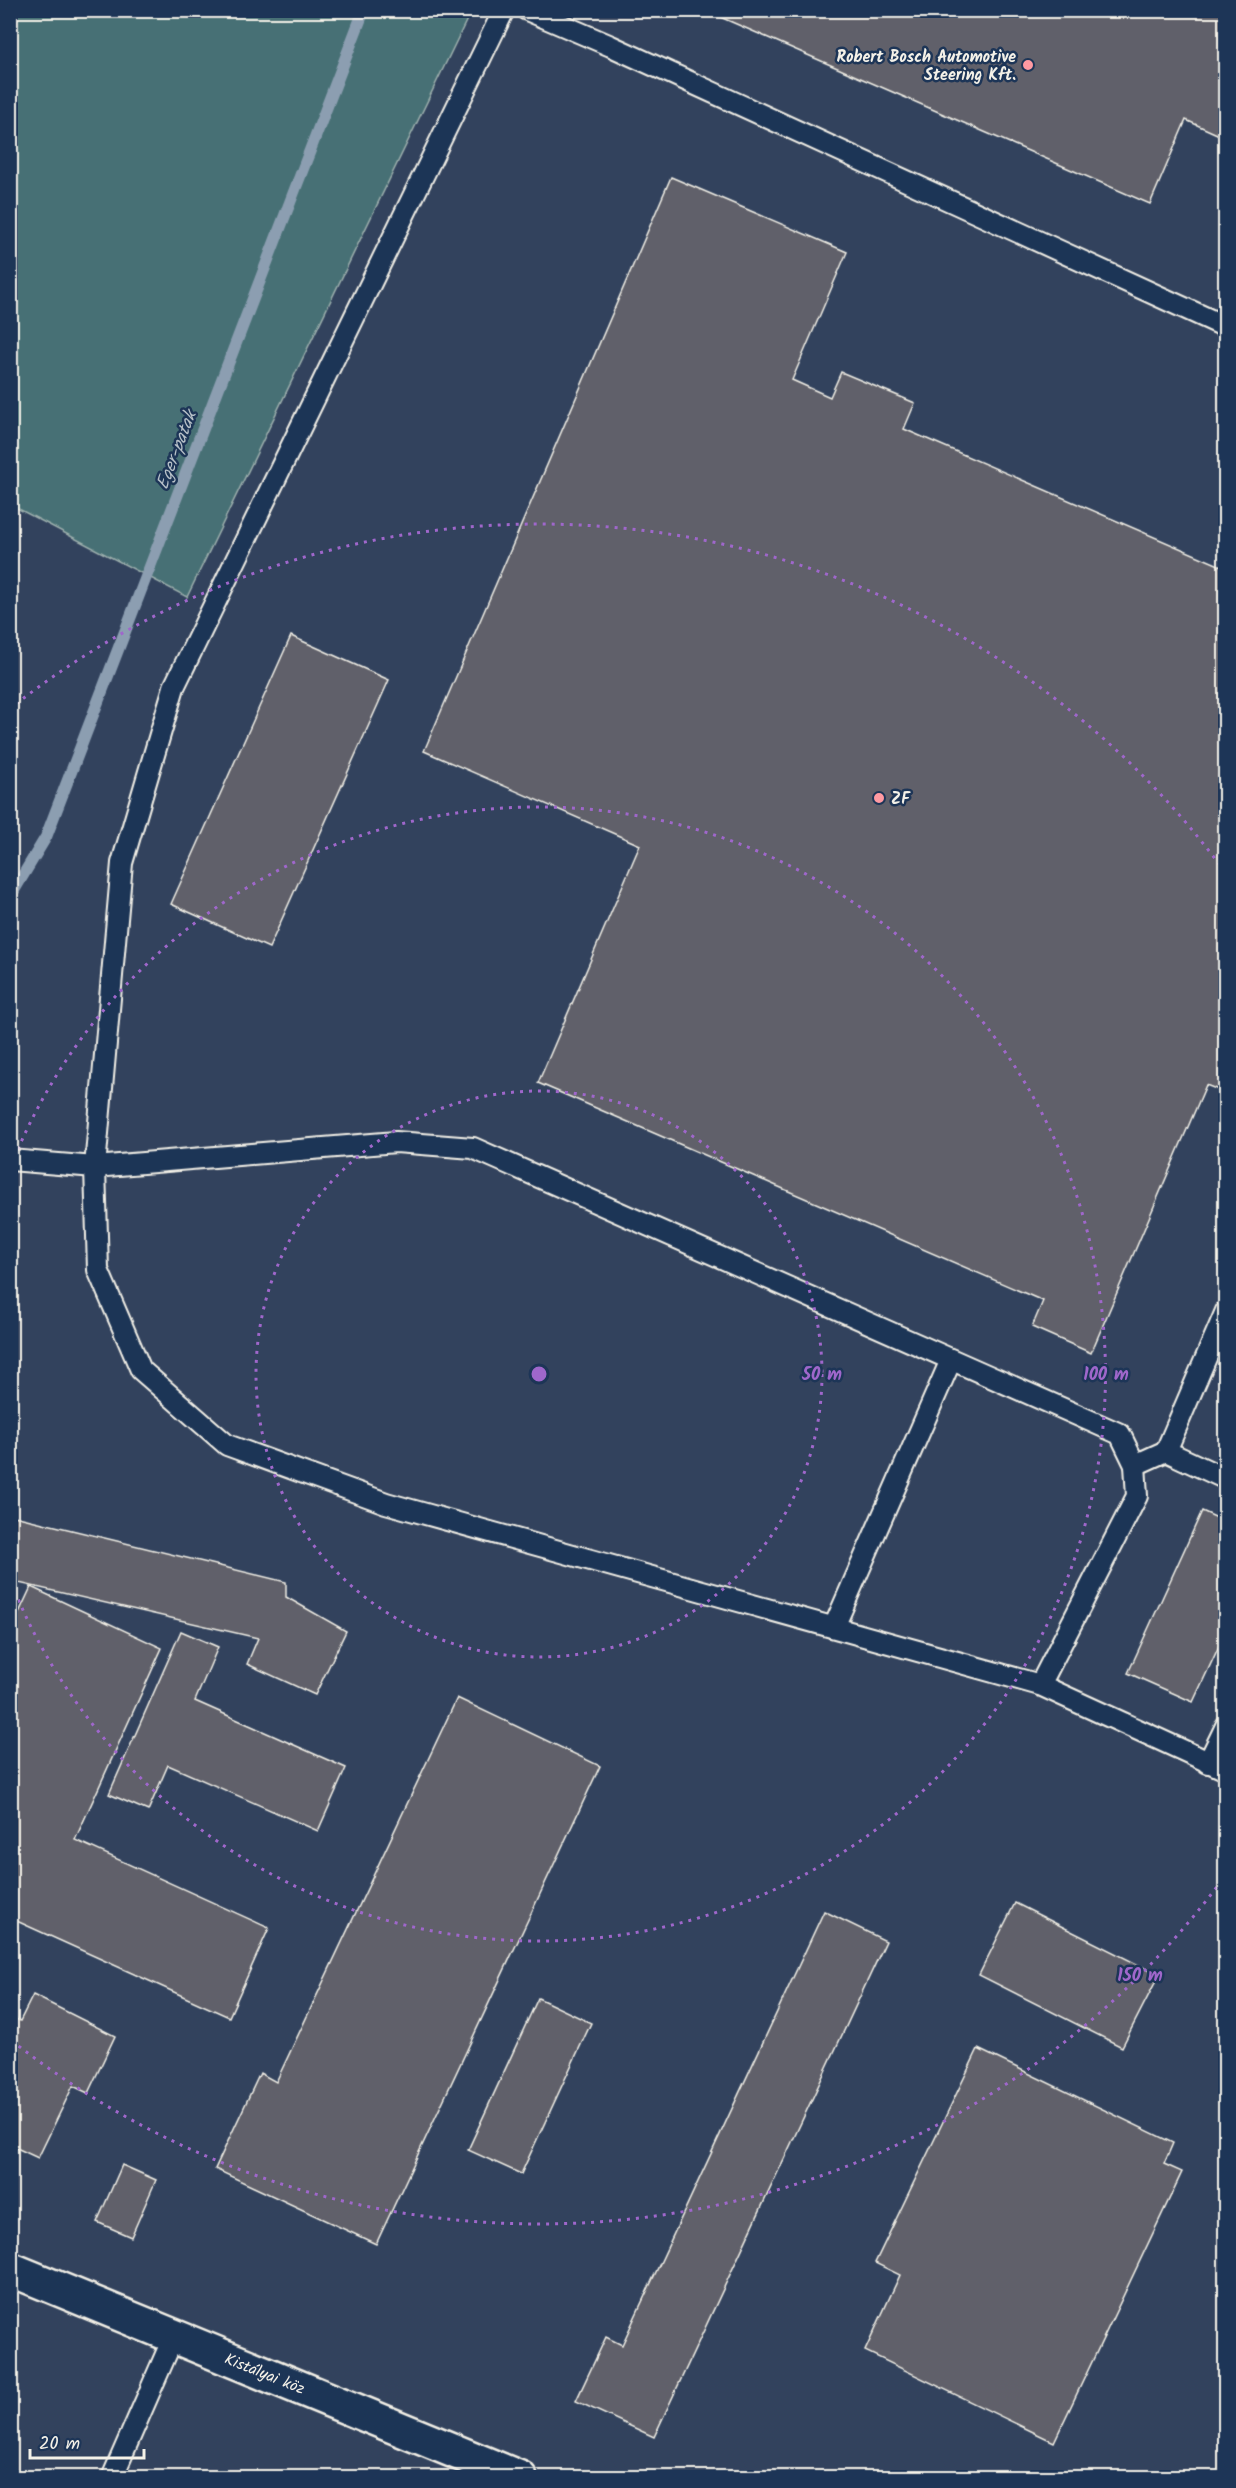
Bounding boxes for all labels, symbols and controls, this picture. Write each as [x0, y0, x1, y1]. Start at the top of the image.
place label: Robert Bosch Automotive Steering Kft. [837, 45, 1016, 88]
marker: Robert Bosch Automotive Steering Kft. [1021, 58, 1035, 72]
water label: Eger-patak [149, 405, 207, 494]
place label: ZF [891, 787, 911, 812]
marker: ZF [872, 791, 886, 805]
text: 50 m [801, 1361, 842, 1390]
text: 100 m [1083, 1361, 1129, 1390]
centre of rings [529, 1364, 549, 1384]
text: 150 m [1117, 1962, 1163, 1991]
street label: Kistályai köz [220, 2347, 308, 2402]
scale bar [30, 2422, 144, 2460]
text: 20 m [39, 2430, 80, 2459]

